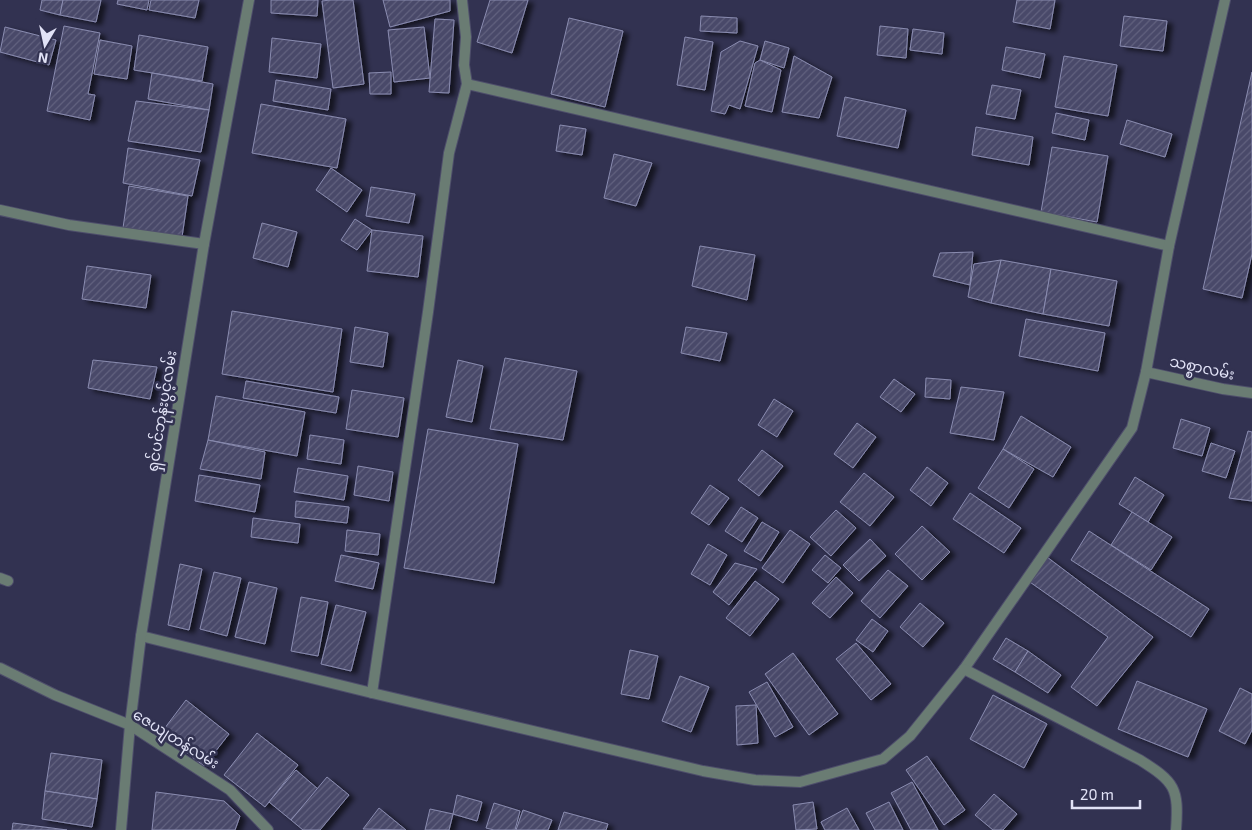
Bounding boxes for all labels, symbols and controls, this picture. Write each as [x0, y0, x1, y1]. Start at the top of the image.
north arrow [20, 20, 70, 70]
text: N [37, 49, 49, 68]
street label: ရှင်ပင်ဘုန်းပွင့်လမ်း [143, 349, 183, 473]
street label: သစ္စာလမ်း [1167, 351, 1236, 387]
street label: ဇေယျတန်လမ်း [128, 705, 223, 775]
scale bar [1072, 778, 1140, 810]
text: 20 m [1080, 785, 1114, 803]

